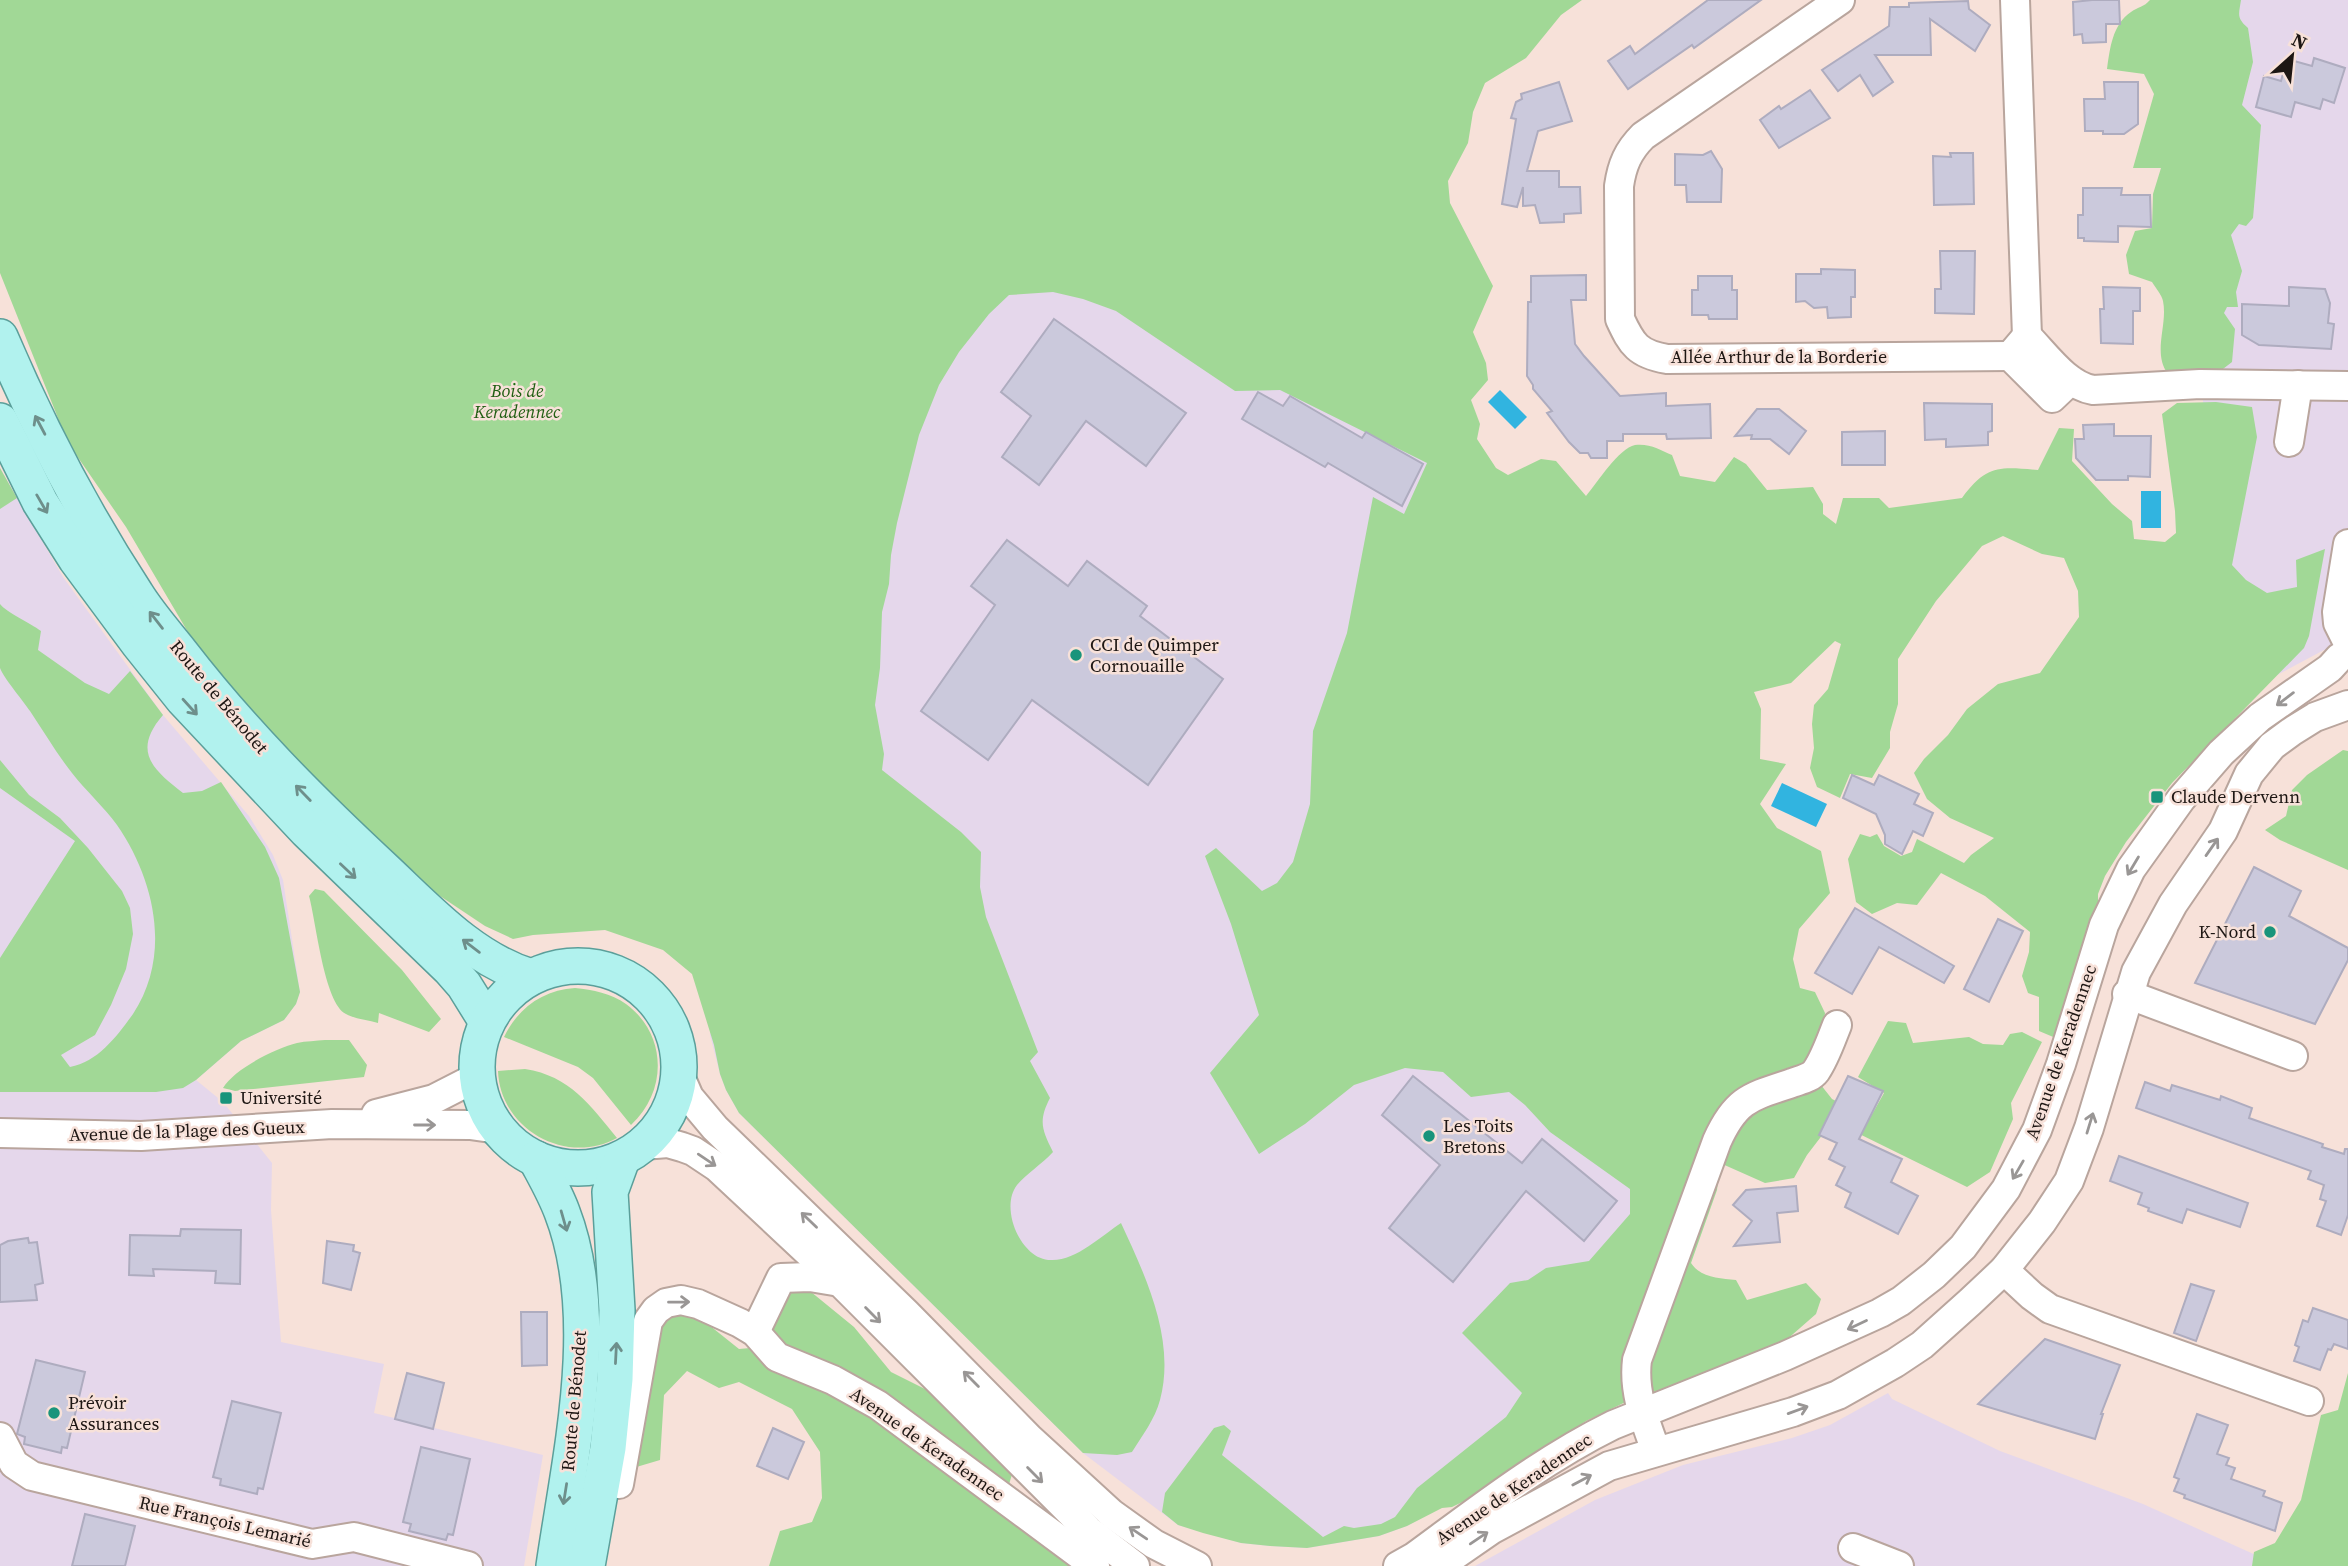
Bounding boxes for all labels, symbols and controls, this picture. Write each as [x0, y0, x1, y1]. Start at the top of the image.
north arrow [2257, 21, 2327, 91]
text: N [2288, 26, 2312, 56]
street label: Allée Arthur de la Borderie [1671, 344, 1887, 369]
park label: Bois de Keradennec [473, 378, 561, 424]
one-way arrow [33, 415, 47, 435]
one-way arrow [35, 493, 49, 513]
one-way arrow [148, 612, 163, 630]
place label: CCI de Quimper Cornouaille [1090, 632, 1219, 678]
street label: Route de Bénodet [164, 635, 274, 759]
marker: CCI de Quimper Cornouaille [1068, 647, 1084, 663]
one-way arrow [2276, 691, 2295, 706]
one-way arrow [182, 698, 199, 715]
place label: Claude Dervenn [2171, 784, 2300, 809]
one-way arrow [295, 785, 312, 802]
marker: Claude Dervenn [2149, 789, 2165, 805]
one-way arrow [2205, 838, 2219, 857]
one-way arrow [2126, 856, 2140, 876]
one-way arrow [339, 862, 356, 879]
place label: K-Nord [2199, 919, 2256, 944]
marker: K-Nord [2262, 924, 2278, 940]
one-way arrow [462, 939, 481, 954]
street label: Avenue de Keradennec [2019, 961, 2102, 1143]
place label: Université [240, 1085, 322, 1110]
marker: Université [218, 1090, 234, 1106]
place label: Les Toits Bretons [1443, 1113, 1513, 1159]
one-way arrow [2085, 1113, 2098, 1135]
street label: Avenue de la Plage des Gueux [69, 1114, 306, 1147]
one-way arrow [413, 1118, 436, 1132]
marker: Les Toits Bretons [1421, 1128, 1437, 1144]
one-way arrow [697, 1152, 716, 1167]
one-way arrow [2011, 1159, 2025, 1179]
one-way arrow [559, 1209, 572, 1231]
one-way arrow [801, 1211, 818, 1228]
one-way arrow [667, 1295, 690, 1309]
one-way arrow [864, 1306, 881, 1323]
one-way arrow [1847, 1319, 1868, 1332]
street label: Route de Bénodet [555, 1329, 592, 1472]
one-way arrow [610, 1342, 623, 1365]
one-way arrow [963, 1371, 980, 1388]
street label: Avenue de Keradennec [845, 1381, 1010, 1507]
place label: Prévoir Assurances [68, 1390, 159, 1436]
one-way arrow [1786, 1403, 1808, 1415]
marker: Prévoir Assurances [46, 1405, 62, 1421]
street label: Avenue de Keradennec [1431, 1427, 1597, 1550]
one-way arrow [1026, 1466, 1043, 1483]
one-way arrow [1571, 1473, 1592, 1486]
one-way arrow [558, 1483, 571, 1505]
street label: Rue François Lemarié [137, 1490, 314, 1553]
one-way arrow [1129, 1526, 1148, 1540]
one-way arrow [1469, 1531, 1489, 1545]

